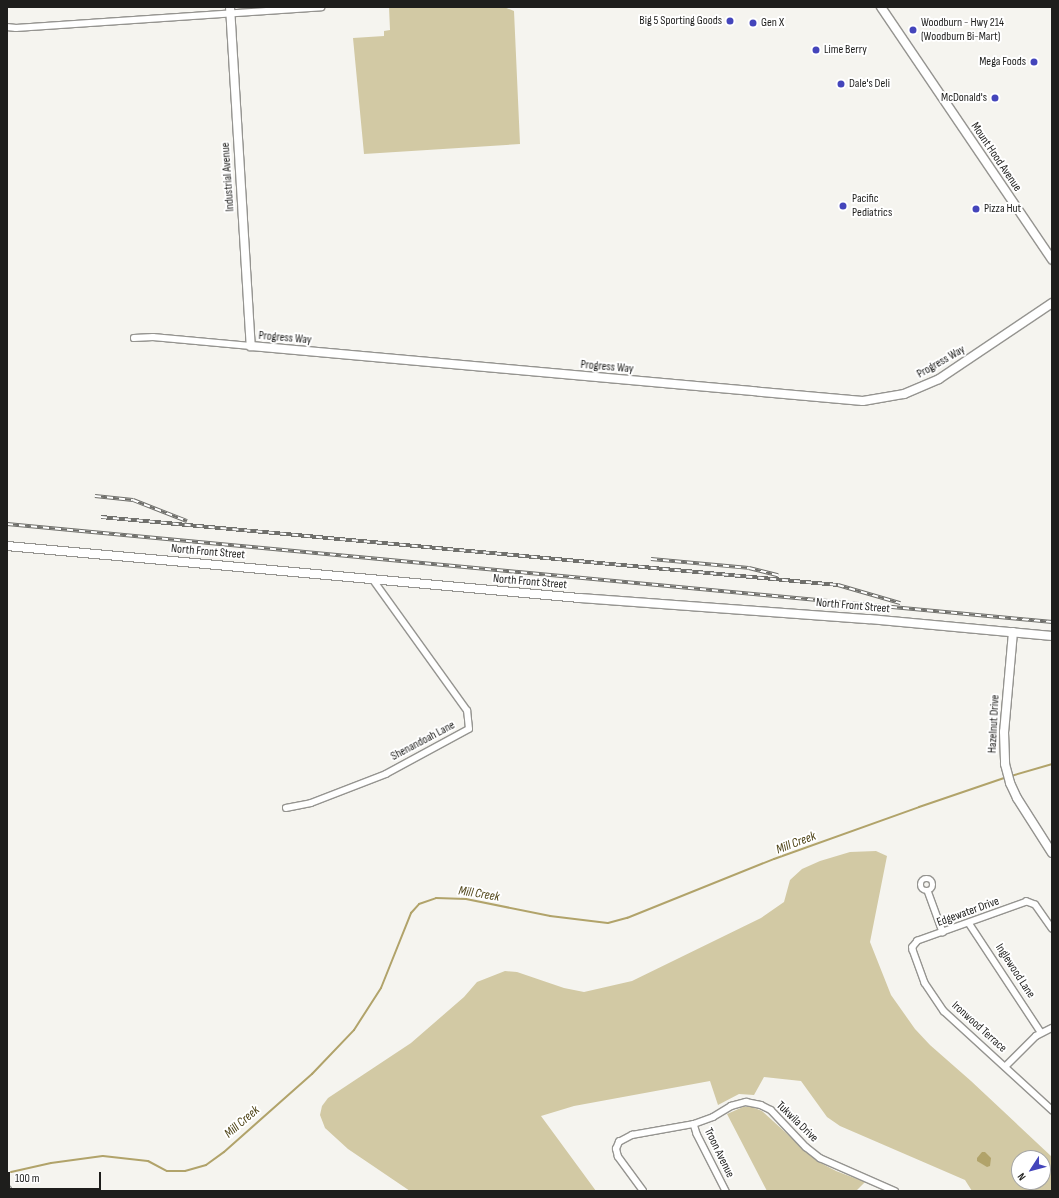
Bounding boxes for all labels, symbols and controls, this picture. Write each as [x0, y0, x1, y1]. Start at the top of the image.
place label: Big 5 Sporting Goods [639, 14, 722, 28]
marker: Big 5 Sporting Goods [725, 16, 735, 26]
place label: Gen X [761, 16, 784, 30]
place label: Woodburn - Hwy 214 (Woodburn Bi-Mart) [921, 16, 1004, 44]
marker: Gen X [748, 18, 758, 28]
marker: Woodburn - Hwy 214 (Woodburn Bi-Mart) [908, 25, 918, 35]
place label: Lime Berry [824, 43, 867, 57]
marker: Lime Berry [811, 45, 821, 55]
place label: Mega Foods [979, 55, 1026, 69]
marker: Mega Foods [1029, 57, 1039, 67]
place label: Dale's Deli [849, 77, 890, 91]
marker: Dale's Deli [836, 79, 846, 89]
place label: McDonald's [941, 91, 987, 105]
marker: McDonald's [990, 93, 1000, 103]
street label: Mount Hood Avenue [968, 120, 1024, 194]
street label: Industrial Avenue [218, 142, 238, 212]
place label: Pacific Pediatrics [852, 192, 892, 220]
marker: Pacific Pediatrics [837, 200, 849, 212]
place label: Pizza Hut [984, 202, 1021, 216]
marker: Pizza Hut [971, 204, 981, 214]
street label: Progress Way [258, 329, 312, 347]
street label: Progress Way [914, 342, 968, 382]
street label: Progress Way [580, 358, 634, 376]
street label: North Front Street [170, 542, 246, 562]
street label: North Front Street [492, 572, 568, 592]
street label: North Front Street [815, 596, 891, 616]
street label: Hazelnut Drive [985, 694, 1003, 754]
street label: Shenandoah Lane [388, 718, 458, 764]
water label: Mill Creek [774, 828, 818, 858]
water label: Mill Creek [457, 883, 501, 905]
street label: Edgewater Drive [935, 894, 1001, 930]
street label: Inglewood Lane [992, 941, 1038, 1001]
street label: Ironwood Terrace [948, 999, 1010, 1055]
street label: Tukwila Drive [773, 1099, 821, 1145]
water label: Mill Creek [221, 1103, 263, 1141]
street label: Troon Avenue [701, 1126, 737, 1180]
north arrow [1011, 1150, 1051, 1190]
scale bar [10, 1164, 103, 1190]
text: 100 m [15, 1171, 40, 1186]
text: N [1015, 1171, 1029, 1183]

